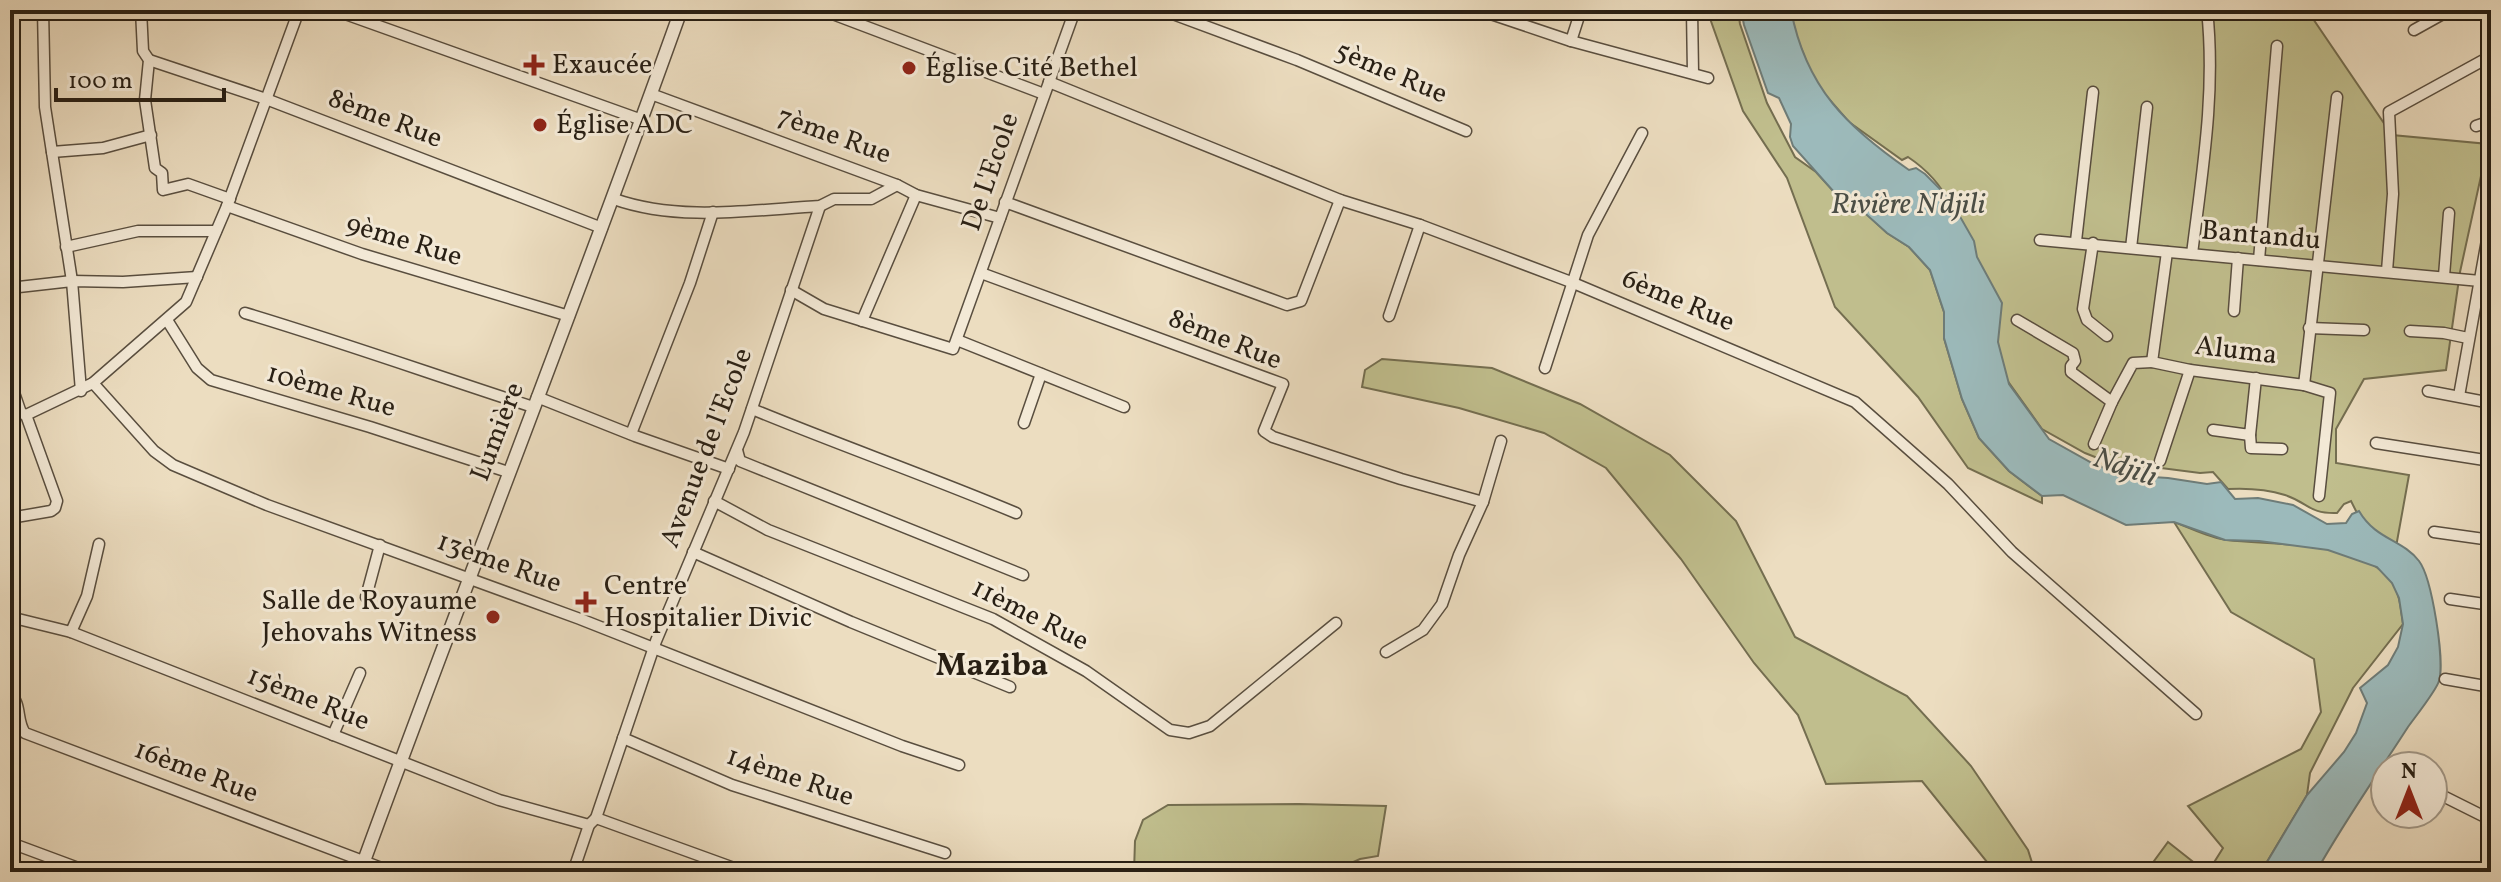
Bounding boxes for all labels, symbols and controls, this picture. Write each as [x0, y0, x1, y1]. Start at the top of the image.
street label: 5ème Rue [1329, 32, 1453, 114]
place label: Exaucée [552, 46, 652, 85]
place label: Église Cité Bethel [925, 49, 1138, 88]
scale bar [56, 52, 224, 102]
marker: Exaucée [523, 54, 545, 76]
marker: Église Cité Bethel [900, 59, 918, 77]
text: 100 m [68, 65, 133, 99]
street label: 8ème Rue [322, 79, 448, 159]
street label: 7ème Rue [772, 97, 896, 175]
place label: Église ADC [556, 106, 693, 145]
street label: De L'Ecole [953, 107, 1029, 237]
marker: Église ADC [531, 116, 549, 134]
water label: Rivière N'djili [1831, 184, 1986, 226]
street label: 9ème Rue [341, 205, 467, 277]
street label: Bantandu [2199, 211, 2323, 261]
street label: 6ème Rue [1615, 260, 1741, 342]
street label: 8ème Rue [1162, 300, 1288, 380]
street label: Aluma [2193, 327, 2279, 375]
street label: Avenue de l'Ecole [651, 342, 763, 554]
street label: 10ème Rue [262, 354, 400, 428]
street label: Lumière [461, 377, 535, 487]
water label: Ndjili [2088, 438, 2163, 499]
street label: 13ème Rue [431, 522, 567, 604]
place label: Centre Hospitalier Divic [604, 567, 812, 638]
street label: 11ème Rue [965, 569, 1095, 661]
place label: Salle de Royaume Jehovahs Witness [261, 582, 477, 653]
marker: Centre Hospitalier Divic [575, 591, 597, 613]
marker: Salle de Royaume Jehovahs Witness [484, 608, 502, 626]
district label: Maziba [936, 645, 1048, 689]
street label: 15ème Rue [241, 657, 375, 741]
street label: 16ème Rue [128, 730, 264, 814]
street label: 14ème Rue [721, 737, 859, 817]
north arrow [2369, 750, 2449, 830]
text: N [2401, 757, 2417, 788]

